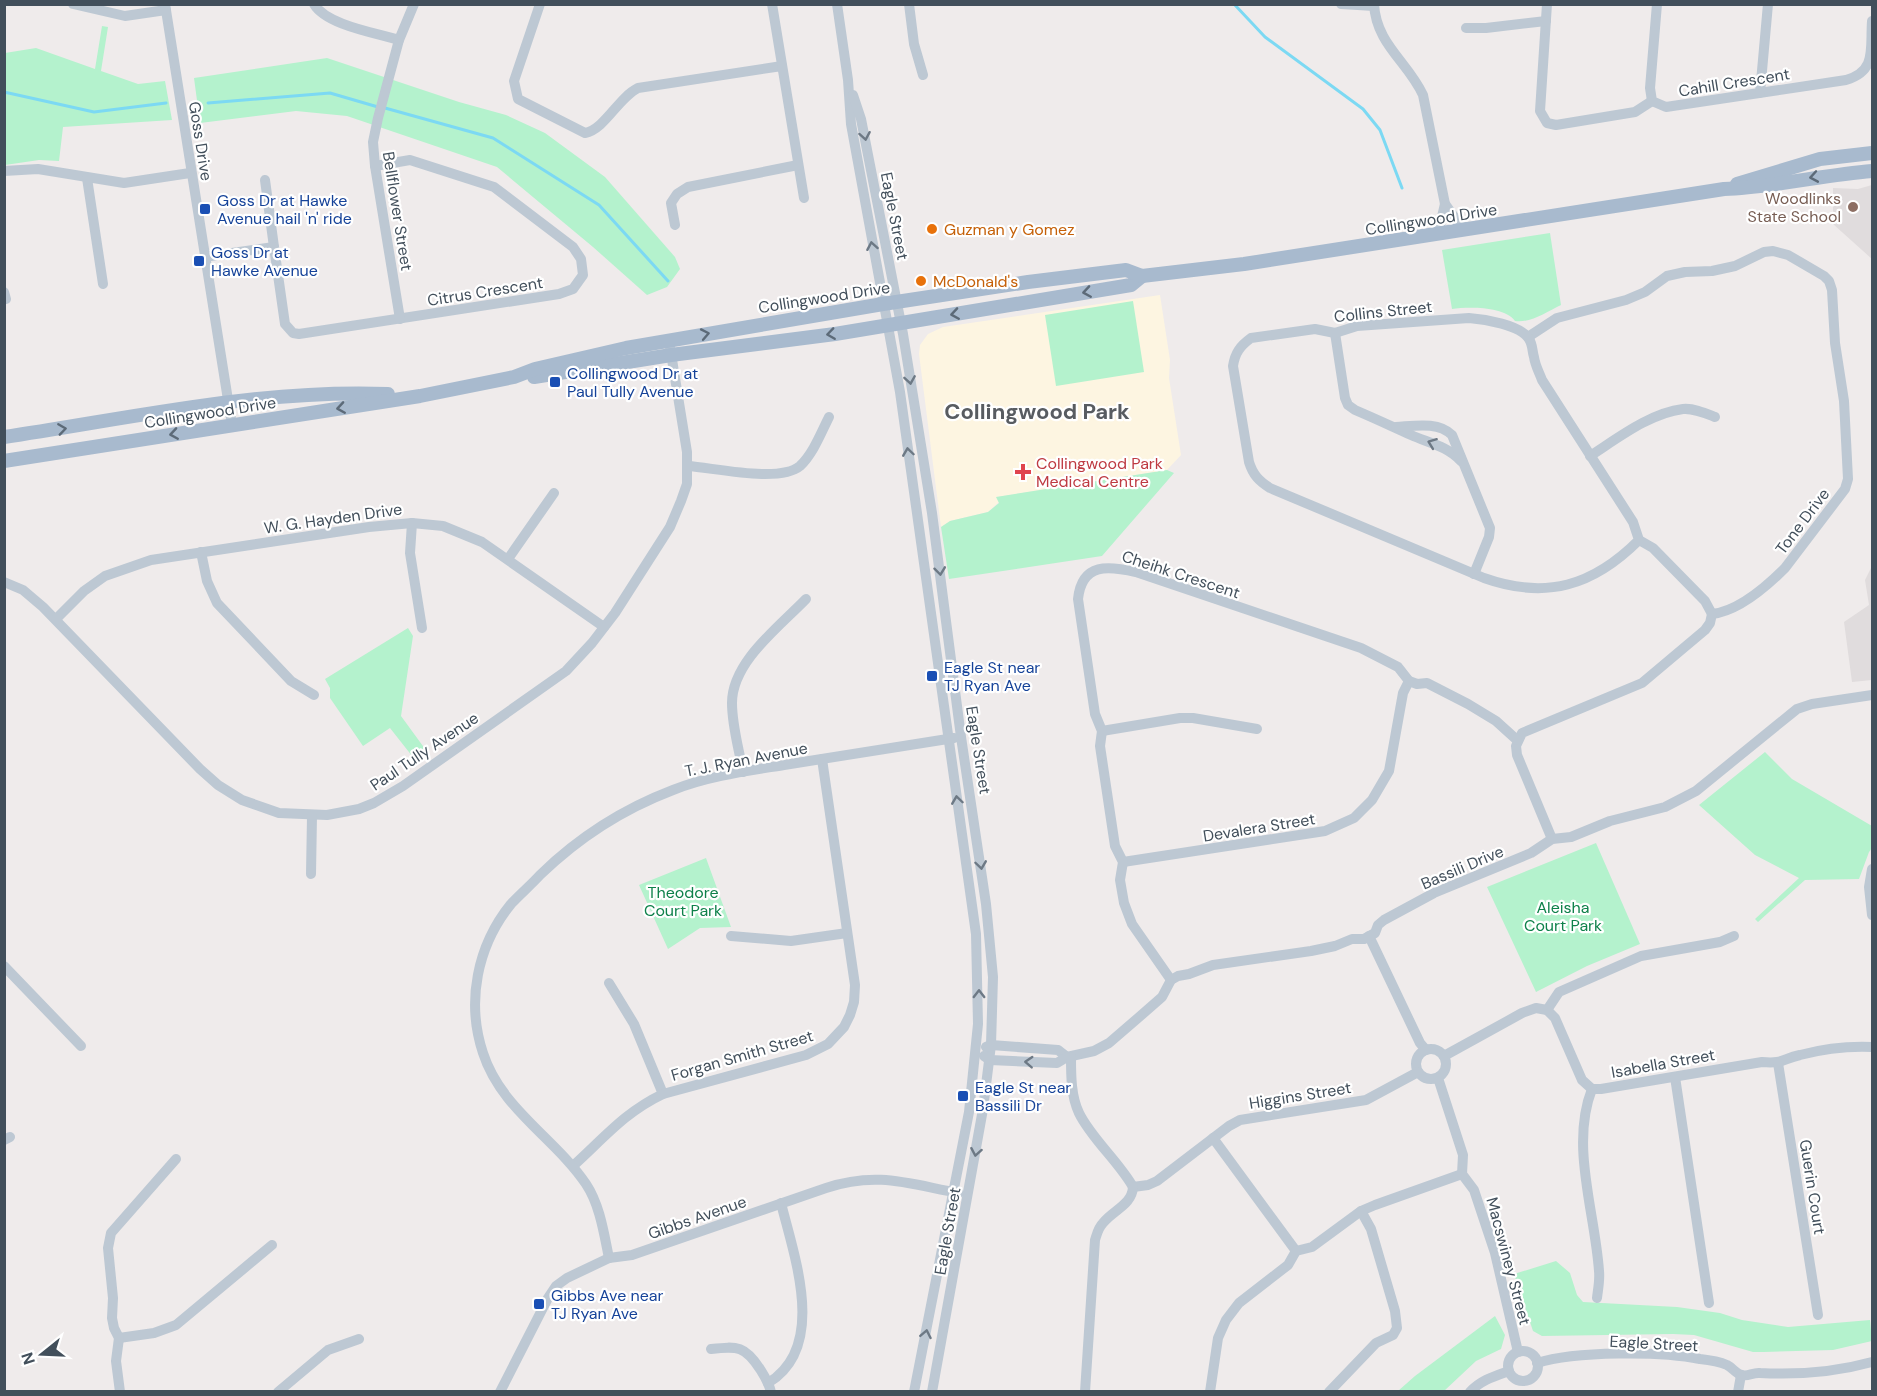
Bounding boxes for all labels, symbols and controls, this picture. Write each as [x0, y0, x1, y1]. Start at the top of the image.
street label: Cahill Crescent [1677, 63, 1791, 102]
street label: Goss Drive [184, 100, 217, 182]
one-way arrow [858, 131, 870, 141]
street label: Bellflower Street [378, 150, 417, 272]
street label: Eagle Street [876, 170, 913, 262]
one-way arrow [1810, 170, 1820, 183]
place label: Woodlinks State School [1747, 188, 1841, 227]
place label: Goss Dr at Hawke Avenue hail 'n' ride [217, 190, 352, 229]
street label: Collingwood Drive [1364, 199, 1498, 240]
marker: Woodlinks State School [1846, 200, 1860, 214]
marker: Goss Dr at Hawke Avenue hail 'n' ride [198, 202, 212, 216]
place label: Guzman y Gomez [944, 219, 1074, 240]
marker: Guzman y Gomez [925, 222, 939, 236]
place label: Goss Dr at Hawke Avenue [211, 242, 318, 281]
one-way arrow [867, 242, 879, 251]
marker: Goss Dr at Hawke Avenue [192, 254, 206, 268]
place label: McDonald's [933, 271, 1018, 292]
street label: Citrus Crescent [426, 272, 544, 311]
marker: McDonald's [914, 274, 928, 288]
street label: Collingwood Drive [757, 277, 891, 318]
one-way arrow [1083, 285, 1093, 298]
street label: Collins Street [1333, 296, 1433, 327]
one-way arrow [951, 307, 960, 319]
one-way arrow [700, 328, 710, 341]
one-way arrow [826, 328, 836, 340]
place label: Collingwood Dr at Paul Tully Avenue [567, 363, 698, 402]
one-way arrow [903, 374, 916, 384]
marker: Collingwood Dr at Paul Tully Avenue [548, 375, 562, 389]
street label: Collingwood Drive [143, 392, 277, 433]
district label: Collingwood Park [944, 397, 1130, 426]
one-way arrow [337, 402, 346, 414]
one-way arrow [58, 423, 67, 435]
one-way arrow [169, 427, 179, 440]
one-way arrow [1427, 438, 1438, 450]
one-way arrow [903, 448, 915, 457]
place label: Collingwood Park Medical Centre [1036, 453, 1163, 492]
marker: Collingwood Park Medical Centre [1014, 463, 1032, 481]
street label: Tone Drive [1771, 484, 1834, 559]
street label: W. G. Hayden Drive [263, 498, 404, 539]
street label: Cheihk Crescent [1119, 545, 1243, 603]
one-way arrow [933, 567, 946, 576]
place label: Eagle St near TJ Ryan Ave [944, 657, 1040, 696]
marker: Eagle St near TJ Ryan Ave [925, 669, 939, 683]
street label: Eagle Street [961, 705, 996, 796]
street label: Paul Tully Avenue [366, 707, 483, 796]
street label: T. J. Ryan Avenue [683, 737, 809, 782]
one-way arrow [952, 796, 964, 805]
street label: Devalera Street [1201, 808, 1317, 847]
street label: Bassili Drive [1418, 841, 1507, 894]
one-way arrow [975, 861, 987, 870]
park label: Theodore Court Park [644, 882, 722, 921]
park label: Aleisha Court Park [1524, 897, 1602, 936]
one-way arrow [972, 989, 985, 998]
street label: Forgan Smith Street [669, 1025, 816, 1086]
street label: Isabella Street [1610, 1044, 1717, 1083]
one-way arrow [1025, 1055, 1034, 1068]
place label: Eagle St near Bassili Dr [975, 1077, 1071, 1116]
street label: Higgins Street [1247, 1077, 1353, 1114]
marker: Eagle St near Bassili Dr [956, 1089, 970, 1103]
street label: Guerin Court [1795, 1138, 1830, 1236]
one-way arrow [970, 1147, 983, 1157]
street label: Eagle Street [929, 1185, 966, 1277]
street label: Gibbs Avenue [645, 1191, 749, 1244]
street label: Macswiney Street [1481, 1195, 1536, 1327]
place label: Gibbs Ave near TJ Ryan Ave [551, 1285, 663, 1324]
marker: Gibbs Ave near TJ Ryan Ave [532, 1297, 546, 1311]
north arrow [12, 1324, 72, 1384]
one-way arrow [919, 1329, 932, 1339]
street label: Eagle Street [1609, 1331, 1699, 1356]
text: N [16, 1350, 40, 1367]

